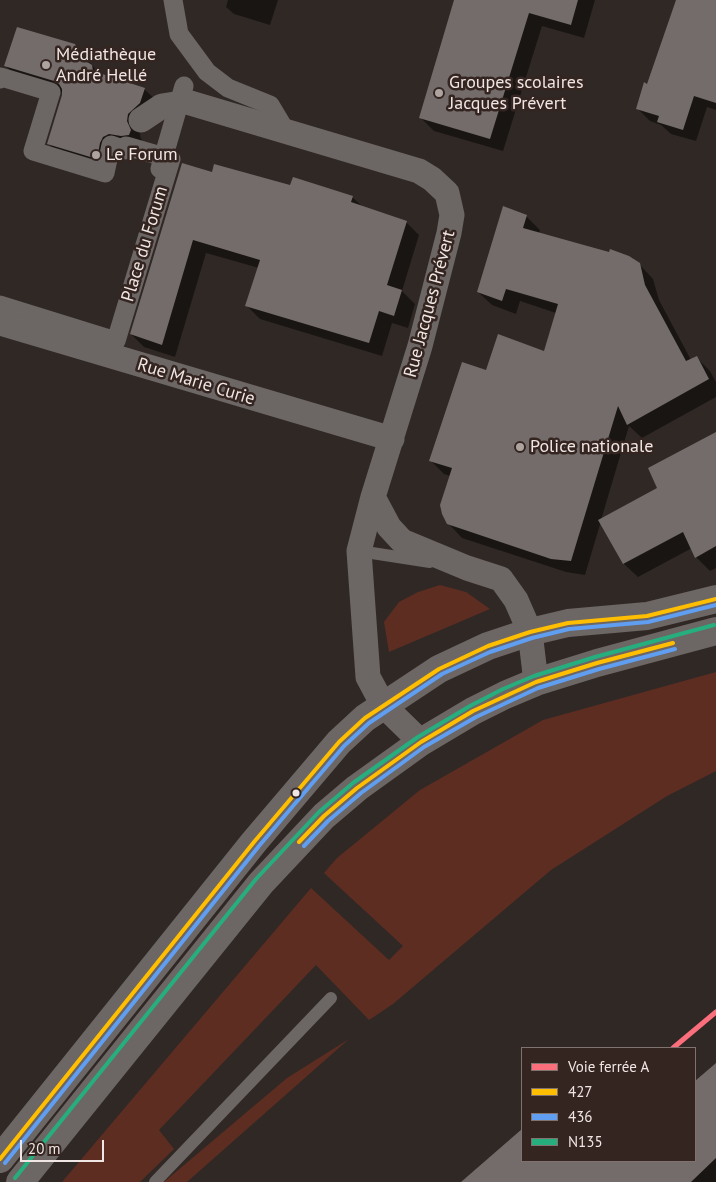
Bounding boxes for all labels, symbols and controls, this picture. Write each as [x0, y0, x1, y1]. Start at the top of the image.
place label: Médiathèque André Hellé [56, 44, 156, 86]
marker: Médiathèque André Hellé [40, 59, 52, 71]
place label: Groupes scolaires Jacques Prévert [449, 72, 584, 115]
marker: Groupes scolaires Jacques Prévert [433, 87, 445, 99]
place label: Le Forum [106, 144, 178, 166]
marker: Le Forum [90, 149, 102, 161]
street label: Place du Forum [117, 184, 173, 304]
street label: Rue Jacques Prévert [400, 228, 460, 380]
street label: Rue Marie Curie [135, 354, 257, 410]
place label: Police nationale [530, 436, 653, 458]
marker: Police nationale [514, 441, 526, 453]
unlabelled marker [291, 788, 301, 798]
legend [521, 1047, 696, 1162]
text: Voie ferrée A [568, 1057, 649, 1076]
text: 427 [568, 1082, 593, 1101]
text: 436 [568, 1107, 593, 1126]
scale bar [22, 1130, 106, 1162]
text: N135 [568, 1132, 603, 1151]
text: 20 m [28, 1139, 61, 1158]

